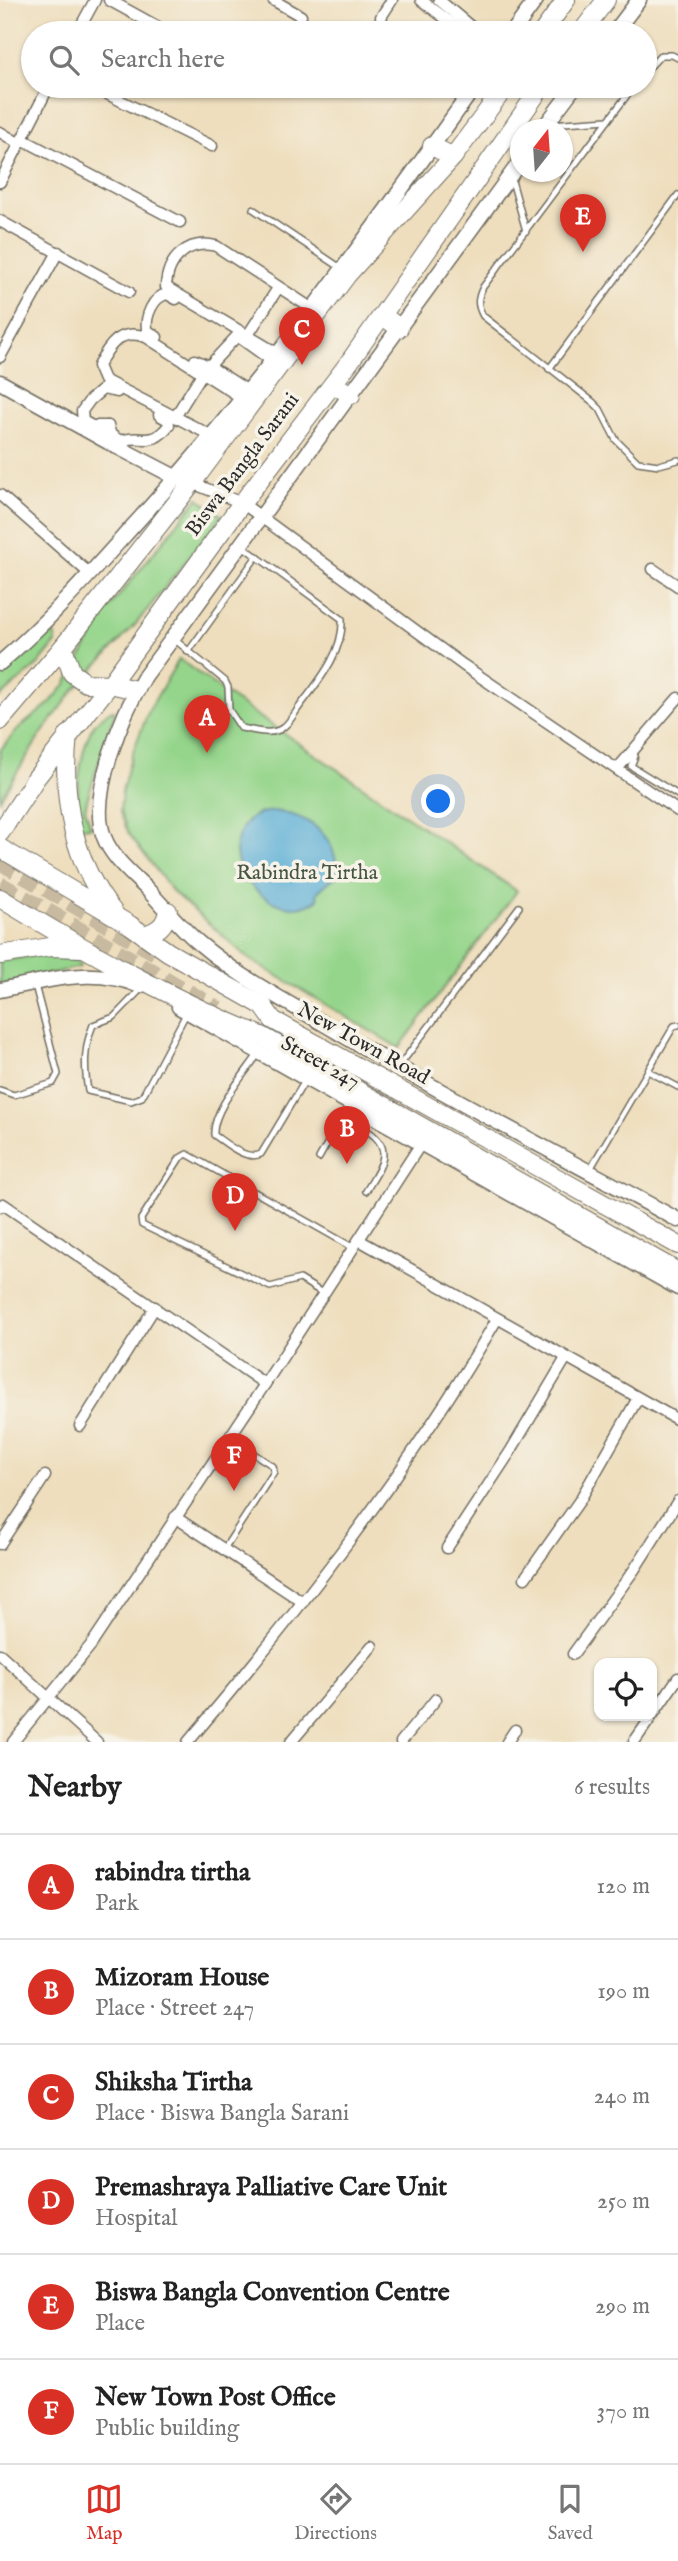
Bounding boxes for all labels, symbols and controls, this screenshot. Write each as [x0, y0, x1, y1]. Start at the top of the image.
search box [21, 21, 657, 98]
icon: search [45, 41, 83, 79]
text: Search here [101, 43, 225, 76]
north arrow [510, 119, 573, 182]
pin: E [560, 194, 606, 252]
pin: C [279, 307, 325, 365]
street label: Biswa Bangla Sarani [180, 388, 306, 542]
pin: A [184, 695, 230, 753]
your location [421, 784, 455, 818]
park label: Rabindra Tirtha [236, 860, 379, 887]
street label: New Town Road [292, 997, 435, 1092]
street label: Street 247 [276, 1030, 364, 1096]
pin: B [324, 1106, 370, 1164]
pin: D [212, 1173, 258, 1231]
pin: F [211, 1433, 257, 1491]
map controls [594, 1658, 657, 1721]
button: locate [594, 1658, 657, 1721]
text: Nearby [28, 1769, 121, 1807]
text: 6 results [574, 1773, 650, 1802]
text: rabindra tirtha [95, 1856, 250, 1889]
text: A [43, 1872, 59, 1901]
text: 120 m [597, 1872, 650, 1901]
text: Park [95, 1889, 139, 1918]
text: Mizoram House [95, 1961, 269, 1994]
text: B [43, 1977, 59, 2006]
text: 190 m [597, 1977, 650, 2006]
text: Place · Street 247 [95, 1994, 254, 2023]
text: Shiksha Tirtha [95, 2066, 252, 2099]
text: C [43, 2082, 59, 2111]
text: 240 m [594, 2082, 650, 2111]
text: Place · Biswa Bangla Sarani [95, 2099, 349, 2128]
text: Premashraya Palliative Care Unit [95, 2171, 447, 2204]
text: D [42, 2187, 60, 2216]
text: 250 m [597, 2187, 650, 2216]
text: Hospital [95, 2204, 177, 2233]
text: Biswa Bangla Convention Centre [95, 2276, 450, 2309]
text: E [43, 2292, 59, 2321]
text: 290 m [595, 2292, 650, 2321]
text: Place [95, 2309, 145, 2338]
text: New Town Post Office [95, 2381, 336, 2414]
text: F [44, 2397, 58, 2426]
text: 370 m [597, 2397, 650, 2426]
text: Public building [95, 2414, 239, 2443]
tab: Map [85, 2480, 123, 2546]
tab: Directions [294, 2480, 377, 2546]
tab: Saved [548, 2480, 593, 2546]

